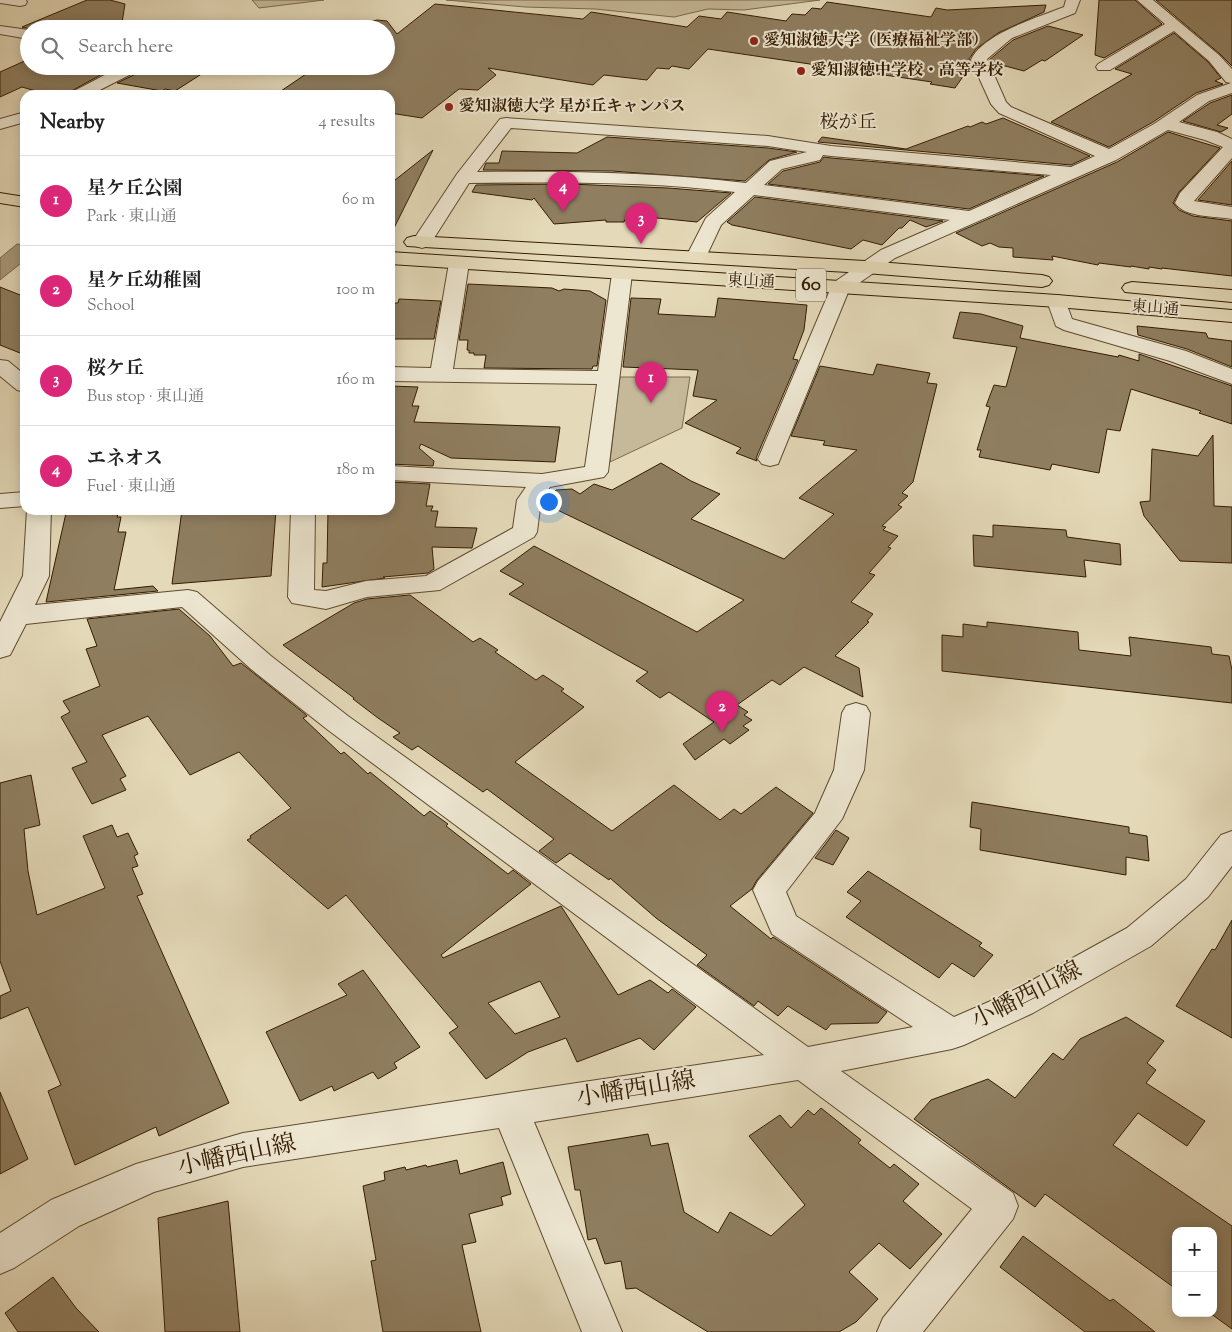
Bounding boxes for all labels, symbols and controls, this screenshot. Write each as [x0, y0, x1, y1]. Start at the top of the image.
search box [20, 20, 395, 75]
place label: 愛知淑徳大学（医療福祉学部） [764, 30, 988, 53]
icon: search [38, 34, 66, 62]
text: Search here [78, 34, 173, 61]
marker: 愛知淑徳大学（医療福祉学部） [748, 35, 760, 47]
place label: 愛知淑徳中学校・高等学校 [811, 60, 1004, 83]
marker: 愛知淑徳中学校・高等学校 [795, 65, 807, 77]
place label: 愛知淑徳大学 星が丘キャンパス [459, 96, 685, 119]
marker: 愛知淑徳大学 星が丘キャンパス [443, 101, 455, 113]
text: Nearby [40, 108, 105, 138]
district label: 桜が丘 [819, 110, 877, 137]
text: 4 results [319, 111, 375, 134]
pin: 4 [547, 171, 579, 212]
text: 星ケ丘公園 [87, 176, 182, 203]
text: 1 [53, 189, 59, 212]
text: 60 m [342, 189, 375, 212]
pin: 3 [625, 203, 657, 244]
text: Park · 東山通 [87, 206, 176, 229]
text: 星ケ丘幼稚園 [87, 268, 201, 295]
road number: 60 [796, 268, 826, 302]
street label: 東山通 [726, 269, 776, 295]
text: 2 [52, 279, 60, 302]
text: 100 m [336, 279, 375, 302]
text: School [87, 295, 135, 318]
street label: 東山通 [1130, 295, 1180, 323]
text: 桜ケ丘 [87, 356, 144, 383]
pin: 1 [635, 362, 667, 403]
text: 3 [53, 369, 59, 392]
text: 160 m [337, 369, 375, 392]
text: Bus stop · 東山通 [87, 386, 204, 409]
text: エネオス [87, 446, 163, 473]
text: 4 [52, 459, 60, 482]
text: 180 m [336, 459, 375, 482]
text: Fuel · 東山通 [87, 476, 176, 499]
your location [536, 489, 562, 515]
pin: 2 [706, 691, 738, 732]
street label: 小幡西山線 [966, 954, 1088, 1038]
street label: 小幡西山線 [574, 1064, 698, 1116]
street label: 小幡西山線 [175, 1127, 299, 1185]
map controls [1172, 1227, 1217, 1317]
button: + [1172, 1227, 1217, 1272]
button: − [1172, 1272, 1217, 1317]

